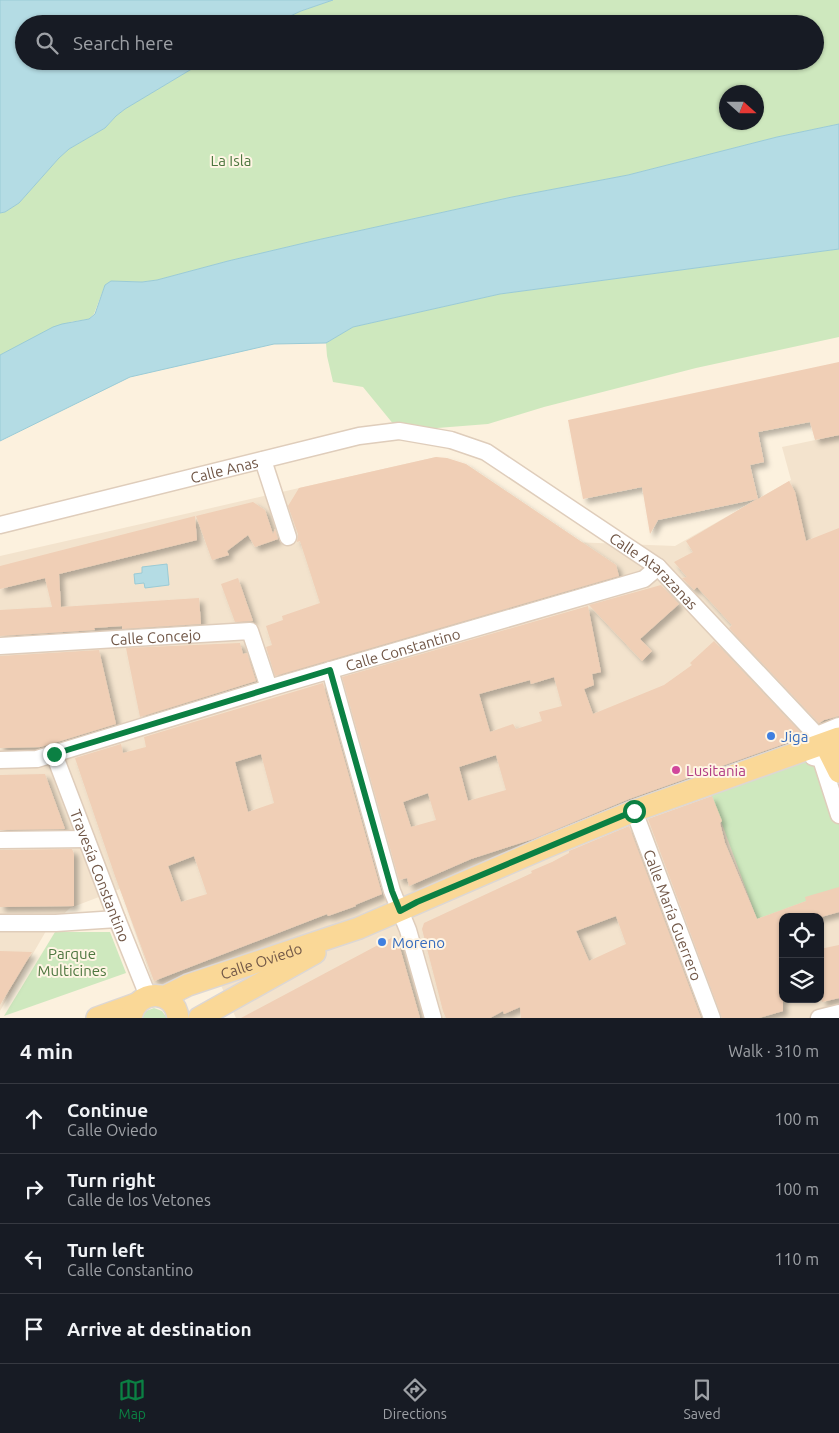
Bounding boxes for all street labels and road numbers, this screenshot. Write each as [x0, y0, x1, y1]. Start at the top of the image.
street label: Calle Anas [189, 453, 260, 486]
street label: Calle Atarazanas [607, 529, 702, 612]
street label: Calle Constantino [343, 624, 462, 674]
street label: Calle Concejo [110, 625, 202, 648]
street label: Travesía Constantino [67, 807, 134, 944]
street label: Calle María Guerrero [641, 847, 706, 983]
street label: Calle Oviedo [218, 939, 304, 982]

